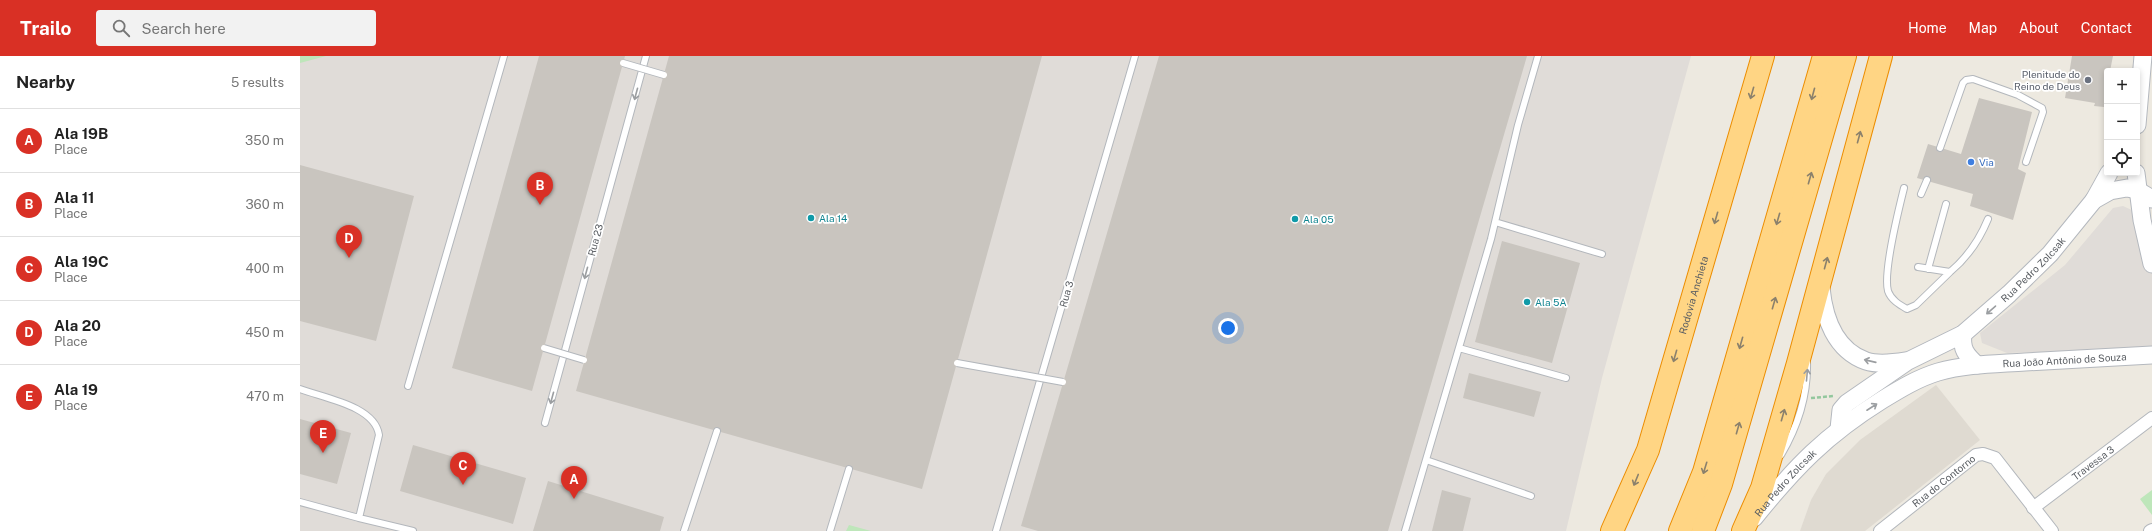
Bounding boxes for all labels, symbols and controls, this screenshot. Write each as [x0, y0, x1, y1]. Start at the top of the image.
search box [96, 10, 376, 46]
text: Trailo [20, 17, 72, 39]
icon: search [110, 17, 132, 39]
text: Search here [142, 20, 226, 37]
text: Home [1908, 20, 1947, 36]
text: Map [1969, 20, 1997, 36]
text: About [2019, 20, 2059, 36]
text: Contact [2081, 20, 2132, 36]
place label: Plenitude do Reino de Deus [2014, 68, 2080, 92]
map controls [2104, 68, 2140, 176]
button: + [2104, 68, 2140, 104]
text: Nearby [16, 72, 75, 92]
text: 5 results [231, 75, 284, 90]
marker: Plenitude do Reino de Deus [2083, 75, 2093, 85]
one-way arrow [632, 87, 639, 100]
one-way arrow [1748, 87, 1755, 100]
one-way arrow [1809, 87, 1817, 100]
button: − [2104, 104, 2140, 140]
text: Ala 19B [54, 125, 108, 142]
one-way arrow [1856, 131, 1863, 144]
text: A [24, 133, 34, 148]
text: 350 m [245, 133, 284, 148]
button: locate [2104, 140, 2140, 176]
text: Place [54, 142, 88, 157]
place label: Via [1979, 156, 1994, 168]
marker: Via [1966, 157, 1976, 167]
pin: B [527, 172, 553, 205]
one-way arrow [1807, 172, 1814, 185]
text: Ala 11 [54, 189, 94, 206]
text: B [25, 197, 33, 212]
text: 360 m [246, 197, 284, 212]
text: Place [54, 206, 88, 221]
place label: Ala 14 [819, 212, 847, 224]
one-way arrow [1712, 212, 1719, 225]
one-way arrow [1774, 212, 1781, 225]
marker: Ala 14 [806, 213, 816, 223]
place label: Ala 05 [1303, 213, 1334, 225]
marker: Ala 05 [1290, 214, 1300, 224]
street label: Rua 23 [585, 223, 605, 257]
pin: D [336, 225, 362, 258]
street label: Rua Pedro Zolcsak [1998, 234, 2068, 304]
text: Ala 19C [54, 253, 109, 270]
street label: Rodovia Anchieta [1676, 255, 1710, 335]
one-way arrow [1822, 256, 1830, 269]
text: C [24, 261, 34, 276]
text: 400 m [246, 261, 284, 276]
one-way arrow [582, 266, 589, 279]
text: Place [54, 270, 88, 285]
street label: Rua 3 [1057, 279, 1075, 309]
place label: Ala 5A [1535, 296, 1567, 308]
marker: Ala 5A [1522, 297, 1532, 307]
one-way arrow [1771, 297, 1778, 310]
one-way arrow [1985, 305, 1996, 314]
text: Ala 20 [54, 317, 101, 334]
your location [1218, 318, 1238, 338]
text: D [24, 325, 34, 340]
text: 450 m [245, 325, 284, 340]
text: Place [54, 334, 88, 349]
one-way arrow [1737, 337, 1744, 350]
one-way arrow [1671, 350, 1678, 363]
street label: Rua João Antônio de Souza [2002, 350, 2127, 369]
one-way arrow [1864, 357, 1877, 365]
one-way arrow [1803, 369, 1811, 382]
text: Ala 19 [54, 381, 98, 398]
text: E [25, 389, 33, 404]
text: 470 m [246, 389, 284, 404]
one-way arrow [547, 391, 555, 404]
text: Place [54, 398, 88, 413]
one-way arrow [1866, 403, 1877, 411]
one-way arrow [1780, 409, 1787, 422]
pin: E [310, 420, 336, 453]
one-way arrow [1734, 422, 1742, 435]
street label: Travessa 3 [2069, 443, 2116, 483]
street label: Rua Pedro Zolcsak [1752, 446, 1819, 519]
pin: C [450, 452, 476, 485]
street label: Rua do Contorno [1910, 452, 1978, 509]
one-way arrow [1701, 461, 1708, 474]
pin: A [561, 466, 587, 499]
one-way arrow [1631, 474, 1639, 486]

